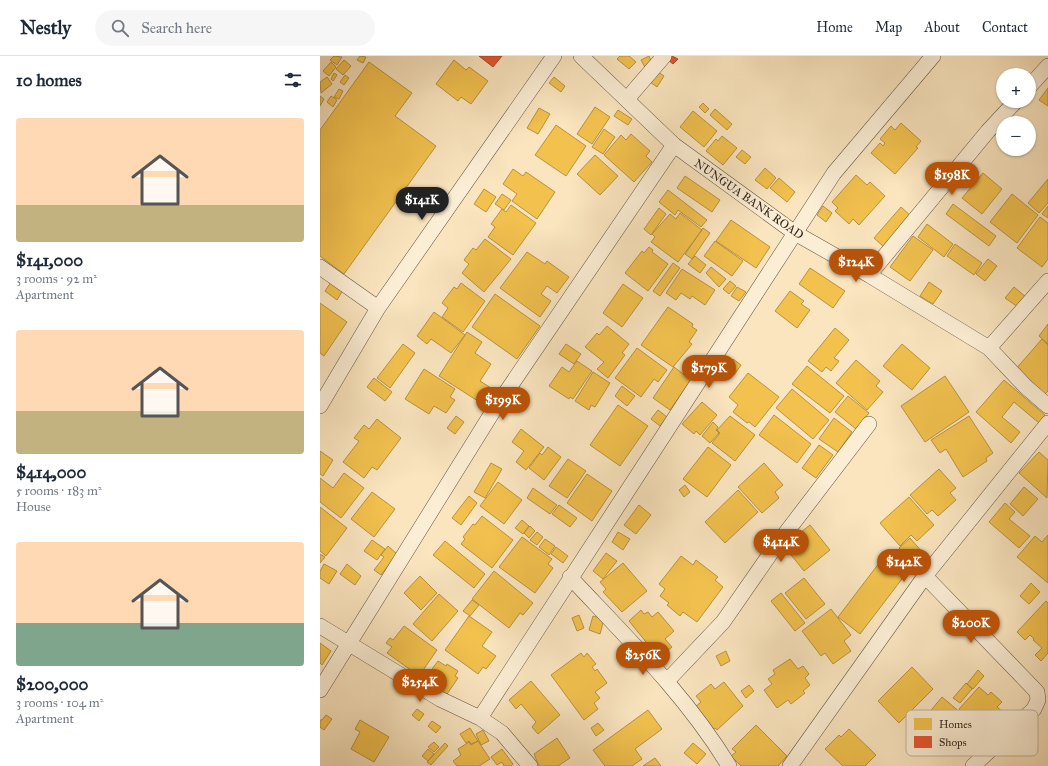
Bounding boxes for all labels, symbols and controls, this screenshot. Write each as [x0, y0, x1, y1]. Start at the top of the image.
search box [95, 10, 375, 46]
text: Nestly [20, 16, 71, 39]
icon: search [109, 17, 131, 39]
text: Search here [141, 19, 212, 37]
text: Home [816, 19, 853, 36]
text: Map [875, 19, 902, 36]
text: About [924, 19, 960, 36]
text: Contact [982, 19, 1028, 36]
map controls [996, 68, 1036, 156]
button: + [996, 68, 1036, 108]
icon: filters [282, 69, 304, 91]
text: 10 homes [16, 70, 82, 91]
button: − [996, 116, 1036, 156]
icon: home [124, 144, 196, 216]
street label: NUNGUA BANK ROAD [692, 156, 806, 242]
pin: $198K [924, 162, 980, 196]
text: $198K [934, 167, 970, 183]
pin: $141K [394, 187, 450, 221]
text: $141K [405, 192, 439, 208]
pin: $124K [828, 249, 884, 283]
text: $141,000 [16, 250, 83, 271]
text: $124K [838, 254, 874, 270]
text: 3 rooms · 92 m² [16, 271, 97, 287]
text: Apartment [16, 287, 74, 303]
pin: $179K [681, 355, 737, 389]
icon: home [124, 356, 196, 428]
text: $179K [691, 360, 727, 376]
pin: $199K [475, 387, 531, 421]
text: $199K [485, 392, 521, 408]
text: $414,000 [16, 462, 86, 483]
text: 5 rooms · 183 m² [16, 483, 102, 499]
text: House [16, 499, 51, 515]
pin: $414K [753, 529, 809, 563]
text: $414K [763, 534, 799, 550]
pin: $142K [876, 549, 932, 583]
text: $142K [886, 554, 922, 570]
icon: home [124, 568, 196, 640]
pin: $200K [943, 610, 999, 644]
text: $200K [952, 615, 990, 631]
pin: $256K [615, 642, 671, 676]
text: $256K [625, 647, 661, 663]
pin: $254K [392, 669, 448, 703]
text: $200,000 [16, 674, 88, 695]
text: $254K [402, 674, 438, 690]
text: 3 rooms · 104 m² [16, 695, 104, 711]
legend [906, 710, 1038, 756]
text: Apartment [16, 711, 74, 727]
text: Homes [939, 718, 972, 731]
text: Shops [939, 736, 967, 749]

